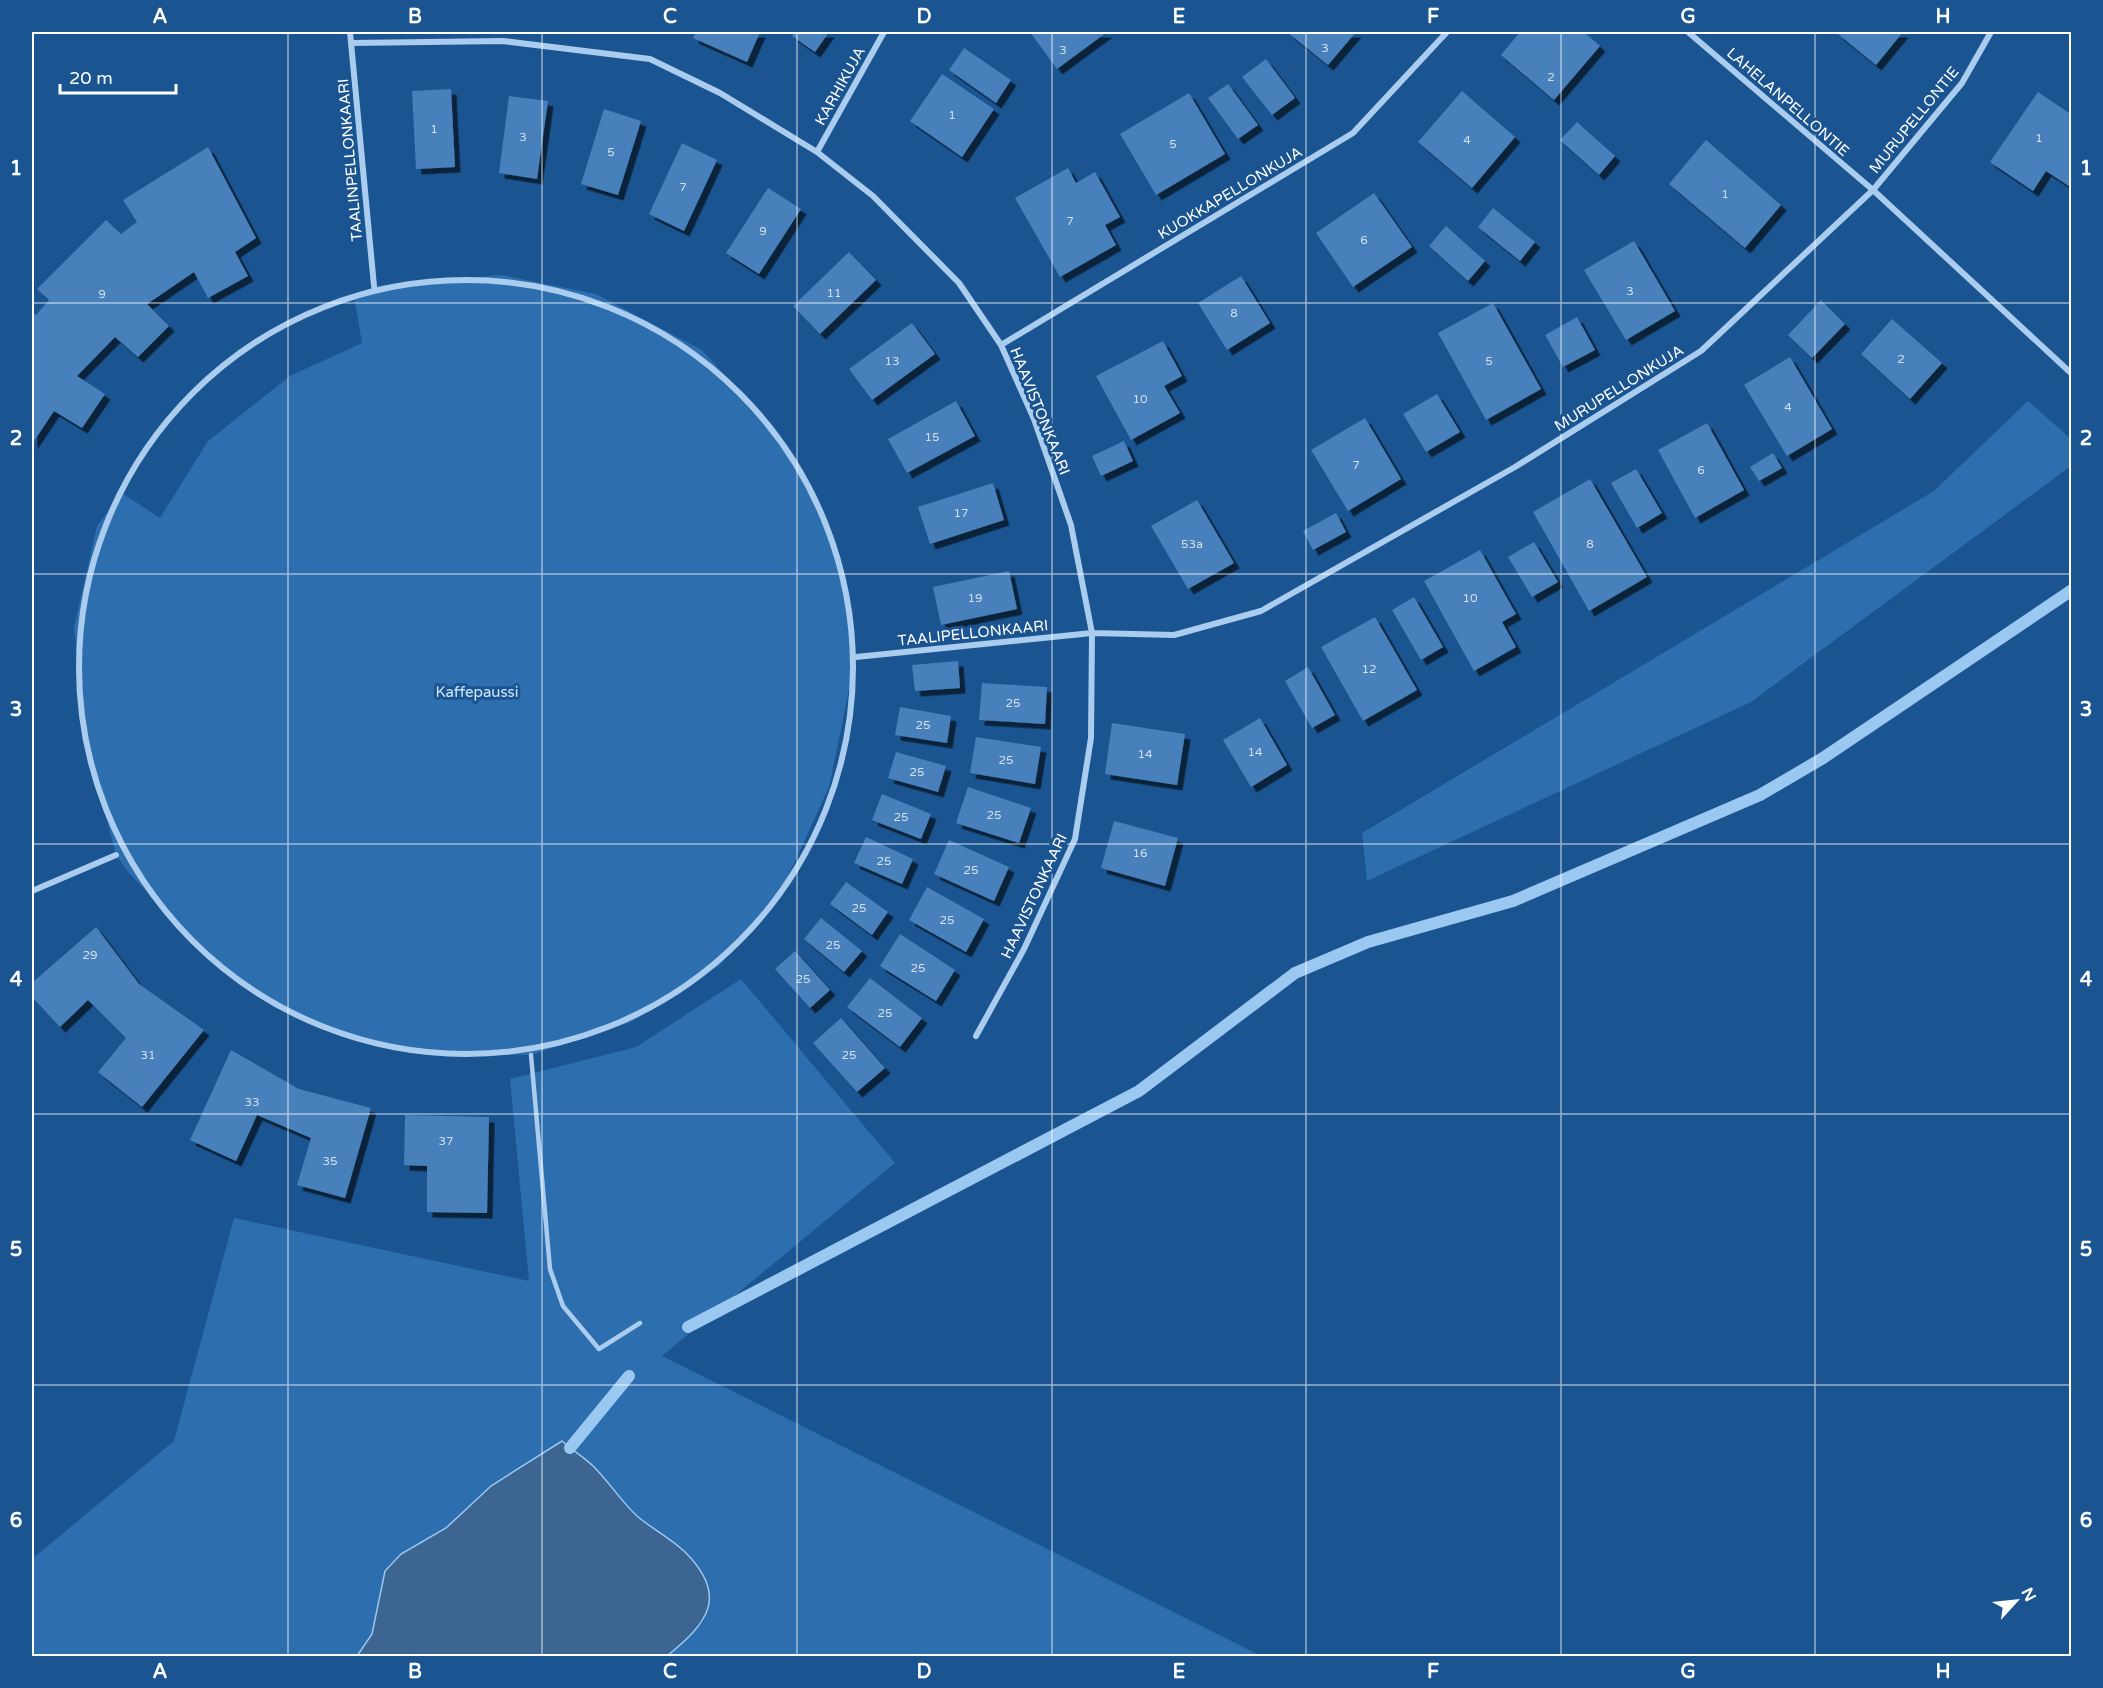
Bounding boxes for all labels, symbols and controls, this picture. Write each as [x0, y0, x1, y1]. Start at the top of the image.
text: A [153, 5, 168, 29]
text: B [408, 5, 422, 29]
text: C [663, 5, 677, 29]
text: D [916, 5, 932, 29]
text: E [1173, 5, 1186, 29]
text: F [1427, 5, 1439, 29]
text: G [1680, 5, 1696, 29]
text: H [1935, 5, 1951, 29]
house number: 3 [1321, 41, 1329, 55]
house number: 3 [1059, 43, 1067, 57]
street label: KARHIKUJA [811, 44, 869, 128]
street label: LAHELANPELLONTIE [1723, 44, 1853, 160]
scale bar [60, 57, 176, 95]
street label: MURUPELLONTIE [1865, 63, 1963, 177]
text: 20 m [69, 67, 113, 89]
house number: 2 [1547, 70, 1555, 84]
street label: TAALINPELLONKAARI [334, 78, 366, 242]
house number: 1 [948, 108, 956, 122]
house number: 1 [430, 122, 438, 136]
house number: 3 [519, 130, 527, 144]
house number: 1 [2035, 131, 2043, 145]
house number: 4 [1463, 133, 1471, 147]
house number: 5 [1169, 137, 1177, 151]
street label: KUOKKAPELLONKUJA [1154, 143, 1306, 243]
house number: 5 [607, 145, 615, 159]
text: 1 [10, 157, 22, 181]
text: 1 [2080, 157, 2092, 181]
house number: 7 [679, 180, 687, 194]
house number: 1 [1721, 187, 1729, 201]
house number: 7 [1066, 214, 1074, 228]
house number: 9 [759, 224, 767, 238]
house number: 6 [1360, 233, 1368, 247]
house number: 3 [1626, 284, 1634, 298]
house number: 11 [826, 286, 842, 300]
house number: 9 [98, 287, 106, 301]
house number: 8 [1230, 306, 1238, 320]
street label: MURUPELLONKUJA [1551, 341, 1687, 435]
street label: HAAVISTONKAARI [1006, 345, 1074, 477]
house number: 2 [1897, 352, 1905, 366]
house number: 13 [884, 354, 900, 368]
house number: 5 [1485, 354, 1493, 368]
house number: 10 [1132, 392, 1148, 406]
house number: 4 [1784, 400, 1792, 414]
text: 2 [10, 427, 22, 451]
text: 2 [2080, 427, 2092, 451]
house number: 15 [924, 430, 940, 444]
house number: 7 [1352, 458, 1360, 472]
house number: 6 [1697, 463, 1705, 477]
house number: 17 [953, 506, 969, 520]
house number: 53a [1181, 537, 1203, 551]
house number: 8 [1586, 537, 1594, 551]
house number: 19 [967, 591, 983, 605]
house number: 10 [1462, 591, 1478, 605]
street label: TAALIPELLONKAARI [897, 616, 1049, 650]
house number: 12 [1361, 662, 1377, 676]
park label: Kaffepaussi [435, 683, 519, 701]
house number: 25 [1005, 696, 1021, 710]
text: 3 [10, 698, 22, 722]
text: 3 [2080, 698, 2092, 722]
house number: 25 [915, 718, 931, 732]
house number: 14 [1247, 745, 1263, 759]
house number: 14 [1137, 747, 1153, 761]
house number: 25 [998, 753, 1014, 767]
house number: 25 [909, 765, 925, 779]
house number: 25 [986, 808, 1002, 822]
house number: 25 [893, 810, 909, 824]
street label: HAAVISTONKAARI [997, 831, 1071, 961]
house number: 16 [1132, 846, 1148, 860]
house number: 25 [876, 854, 892, 868]
house number: 25 [963, 863, 979, 877]
house number: 25 [851, 901, 867, 915]
house number: 25 [939, 913, 955, 927]
house number: 25 [825, 938, 841, 952]
house number: 29 [82, 948, 98, 962]
house number: 25 [910, 961, 926, 975]
text: 4 [10, 968, 23, 992]
text: 4 [2080, 968, 2093, 992]
house number: 25 [795, 972, 811, 986]
house number: 25 [877, 1006, 893, 1020]
house number: 31 [140, 1048, 156, 1062]
house number: 25 [841, 1048, 857, 1062]
house number: 33 [244, 1095, 260, 1109]
house number: 37 [438, 1134, 454, 1148]
house number: 35 [322, 1154, 338, 1168]
text: 5 [10, 1238, 22, 1262]
text: 5 [2080, 1238, 2092, 1262]
text: 6 [10, 1509, 22, 1533]
text: 6 [2080, 1509, 2092, 1533]
north arrow [1986, 1571, 2046, 1631]
text: N [2017, 1584, 2040, 1605]
text: A [153, 1660, 168, 1684]
text: B [408, 1660, 422, 1684]
text: C [663, 1660, 677, 1684]
text: D [916, 1660, 932, 1684]
text: E [1173, 1660, 1186, 1684]
text: F [1427, 1660, 1439, 1684]
text: G [1680, 1660, 1696, 1684]
text: H [1935, 1660, 1951, 1684]

